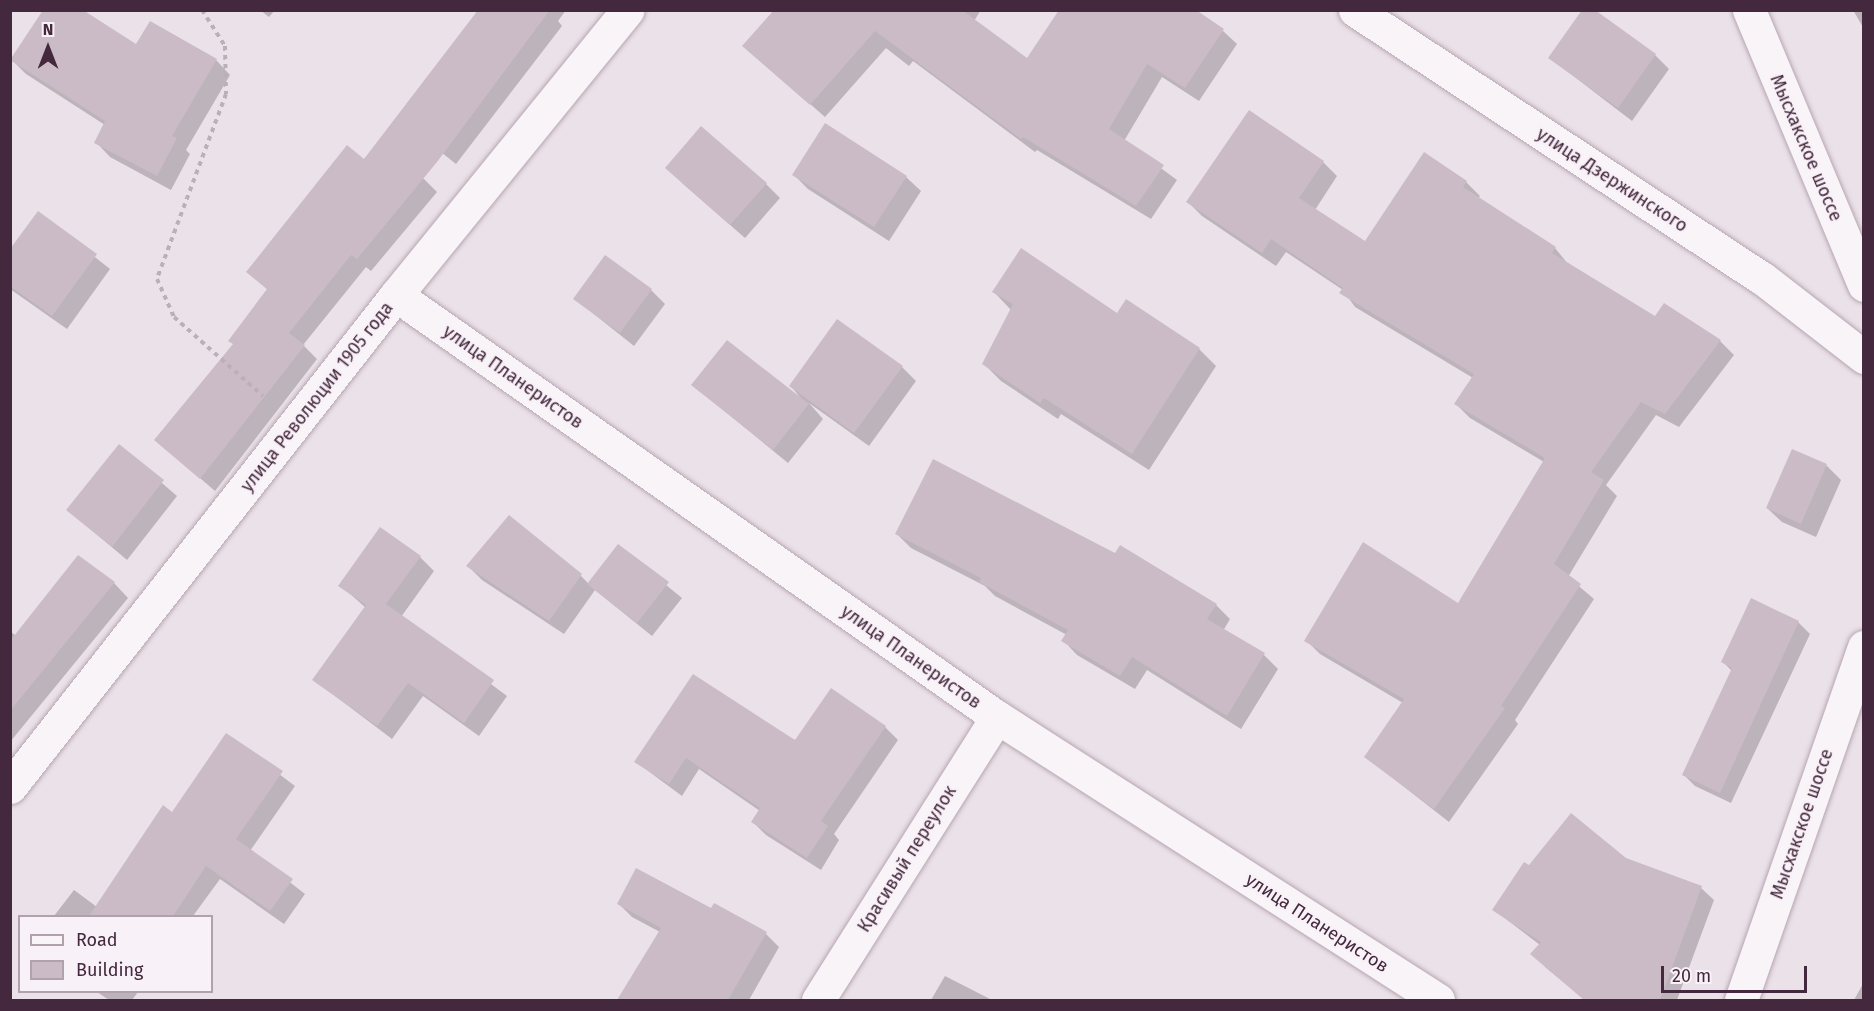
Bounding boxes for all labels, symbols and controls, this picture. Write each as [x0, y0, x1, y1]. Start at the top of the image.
north arrow [18, 18, 78, 78]
text: N [43, 20, 53, 39]
street label: Мысхакское шоссе [1765, 71, 1847, 225]
street label: улица Дзержинского [1532, 123, 1692, 237]
street label: улица Революции 1905 года [236, 298, 398, 496]
street label: улица Планеристов [439, 321, 587, 433]
street label: улица Планеристов [837, 601, 985, 713]
street label: Мысхакское шоссе [1766, 746, 1838, 902]
street label: Красивый переулок [853, 782, 961, 936]
street label: улица Планеристов [1241, 869, 1393, 977]
legend [18, 915, 213, 993]
text: Road [76, 929, 118, 951]
scale bar [1664, 954, 1810, 992]
text: Building [76, 959, 143, 981]
text: 20 m [1672, 965, 1711, 987]

